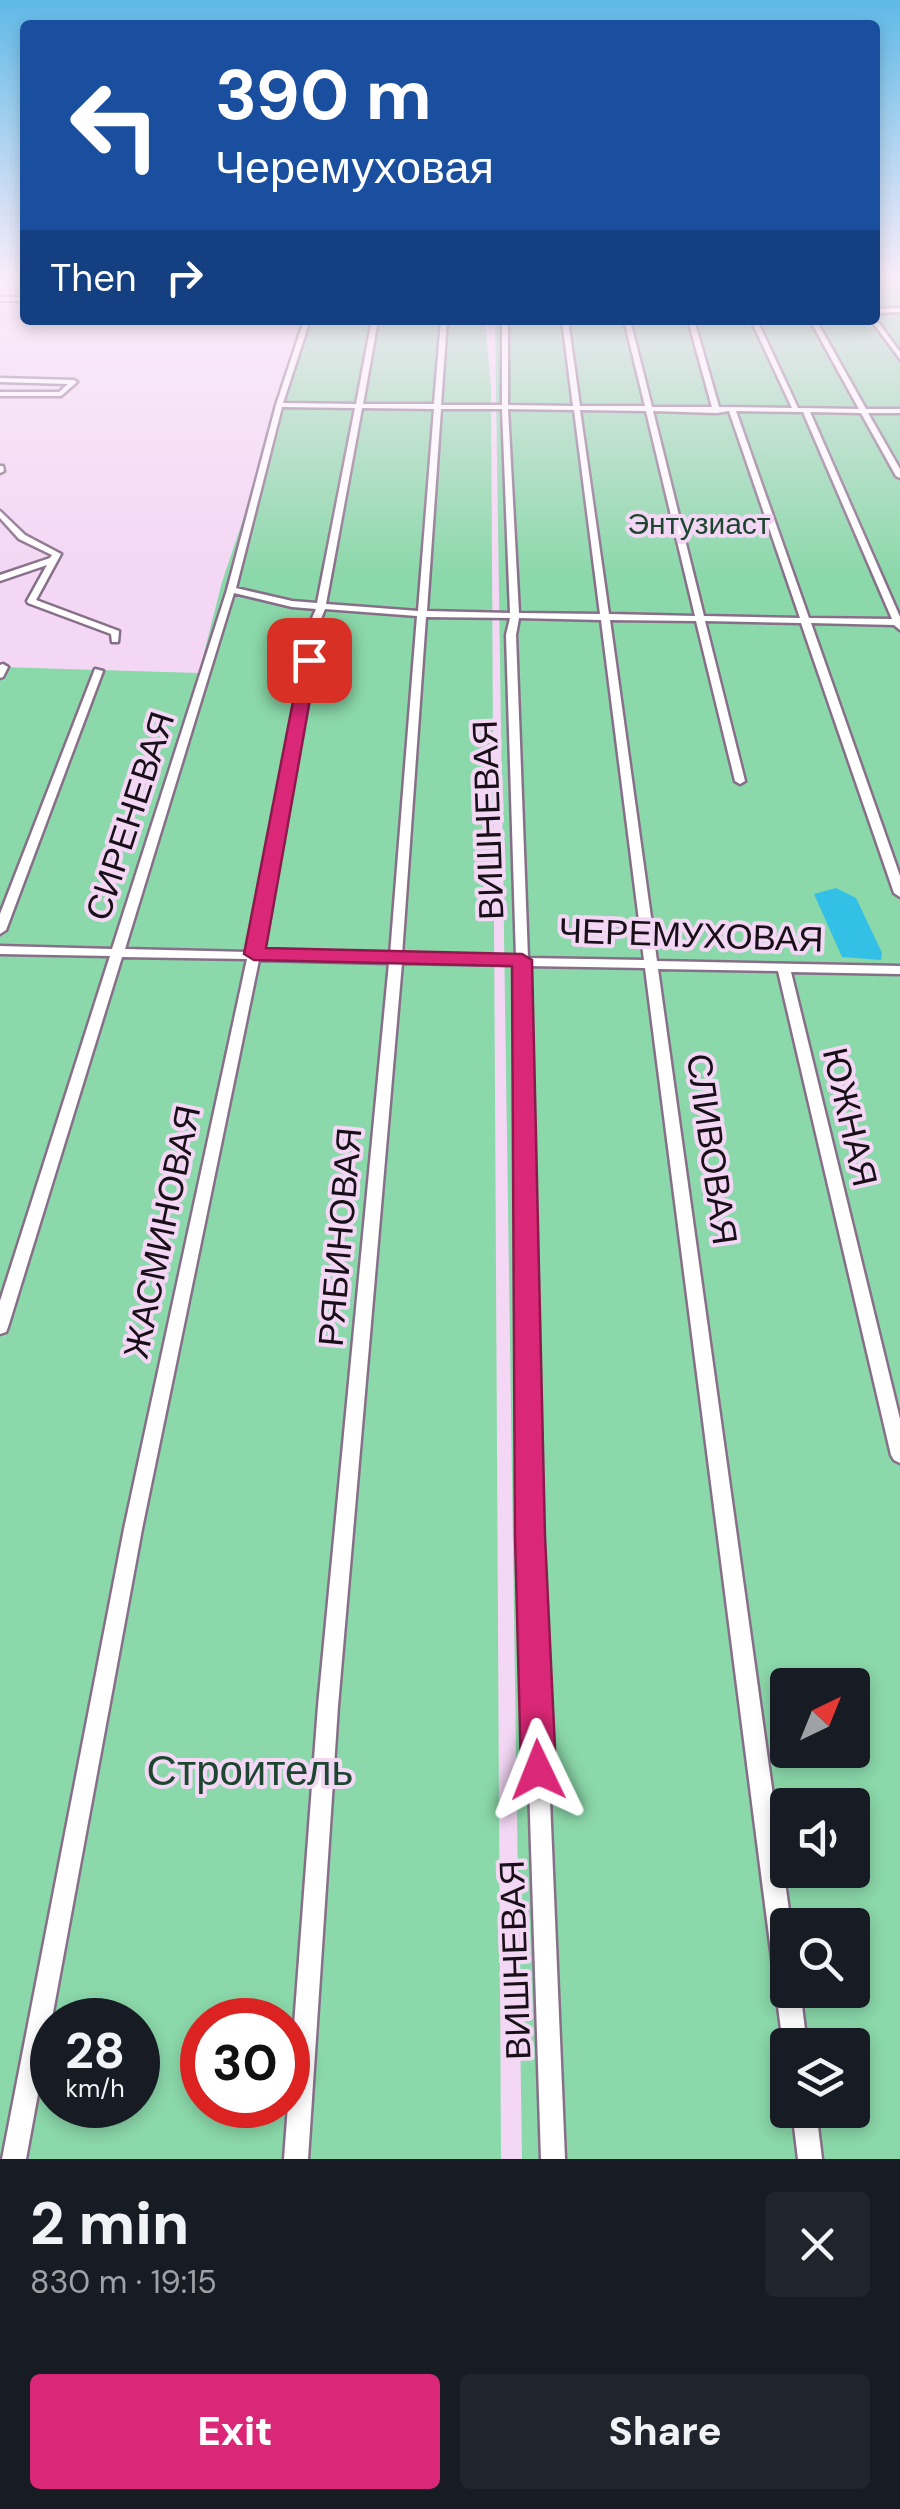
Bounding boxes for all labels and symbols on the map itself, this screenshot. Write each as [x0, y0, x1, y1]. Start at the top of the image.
park label: Энтузиаст [627, 504, 771, 543]
pin [267, 618, 352, 703]
street label: СИРЕНЕВАЯ [75, 706, 185, 926]
street label: ВИШНЕВАЯ [462, 719, 514, 921]
street label: ЧЕРЕМУХОВАЯ [558, 907, 824, 963]
street label: ЮЖНАЯ [812, 1043, 888, 1191]
street label: СЛИВОВАЯ [676, 1051, 748, 1247]
street label: ЖАСМИНОВАЯ [113, 1101, 211, 1363]
street label: РЯБИНОВАЯ [308, 1126, 372, 1348]
north arrow [770, 1668, 870, 1768]
position arrow [486, 1718, 590, 1822]
park label: Строитель [147, 1743, 353, 1798]
street label: ВИШНЕВАЯ [489, 1859, 541, 2061]
speed limit sign: 30 [180, 1998, 310, 2128]

